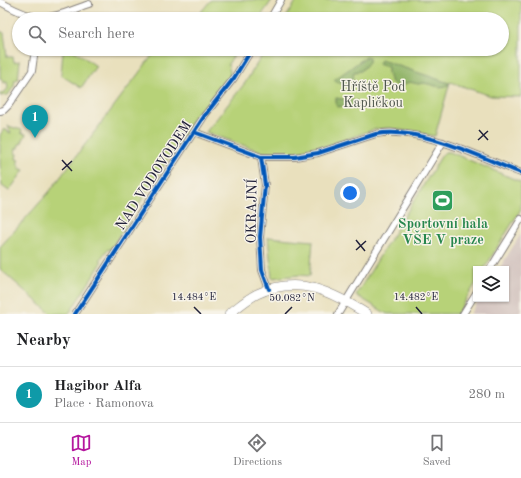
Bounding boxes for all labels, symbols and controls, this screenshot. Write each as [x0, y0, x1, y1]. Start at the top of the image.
search box [12, 12, 509, 56]
icon: search [26, 23, 48, 45]
text: Search here [58, 27, 135, 42]
park label: Hříště Pod Kapličkou [341, 80, 405, 110]
pin: 1 [22, 105, 48, 138]
street label: NAD VODOVODEM [113, 118, 194, 233]
street label: OKRAJNÍ [241, 178, 260, 244]
your location [340, 183, 360, 203]
sports icon: Sportovní hala VŠE V praze [430, 188, 456, 214]
place label: Sportovní hala VŠE V praze [398, 217, 488, 247]
map controls [473, 266, 509, 302]
button: layers [473, 266, 509, 302]
text: 14.484°E [172, 292, 216, 302]
text: 14.482°E [394, 292, 438, 302]
text: 50.082°N [269, 293, 315, 303]
text: Nearby [16, 332, 71, 349]
text: Hagibor Alfa [54, 379, 142, 394]
text: 1 [25, 388, 33, 401]
text: 280 m [468, 388, 505, 401]
text: Place · Ramonova [54, 397, 154, 410]
tab: Map [70, 432, 92, 470]
tab: Directions [233, 432, 282, 470]
tab: Saved [423, 432, 451, 470]

